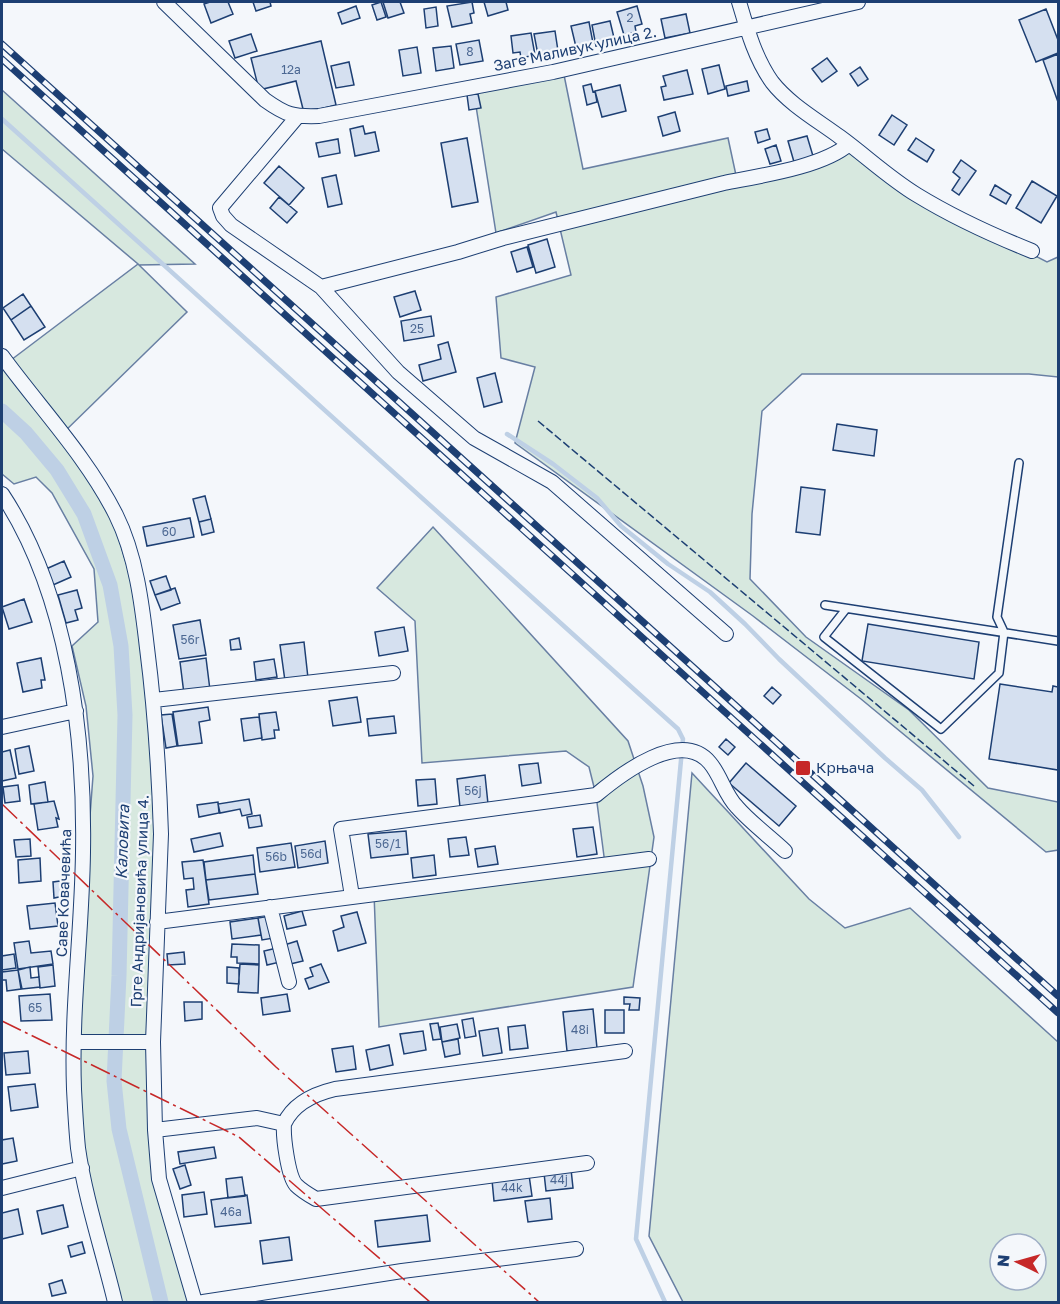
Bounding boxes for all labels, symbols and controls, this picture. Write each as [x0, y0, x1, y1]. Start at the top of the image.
house number: 2 [627, 10, 634, 25]
street label: Заге Маливук улица 2. [492, 22, 658, 74]
house number: 8 [466, 44, 474, 59]
house number: 12a [281, 62, 301, 77]
house number: 25 [410, 321, 424, 336]
house number: 60 [162, 524, 176, 539]
house number: 56r [181, 632, 200, 647]
place label: Крњача [816, 758, 874, 776]
marker: Крњача [794, 759, 812, 777]
house number: 56j [464, 783, 482, 798]
street label: Грге Андријановића улица 4. [126, 794, 152, 1008]
water label: Каловита [111, 804, 133, 880]
street label: Саве Ковачевића [52, 829, 74, 957]
house number: 56/1 [375, 836, 401, 851]
house number: 56d [300, 846, 322, 861]
house number: 56b [265, 849, 287, 864]
house number: 65 [28, 1000, 42, 1015]
house number: 48i [571, 1022, 589, 1037]
house number: 44j [550, 1172, 568, 1187]
house number: 44k [501, 1180, 523, 1195]
house number: 46a [220, 1204, 242, 1219]
north arrow [988, 1232, 1048, 1292]
text: N [993, 1254, 1014, 1268]

